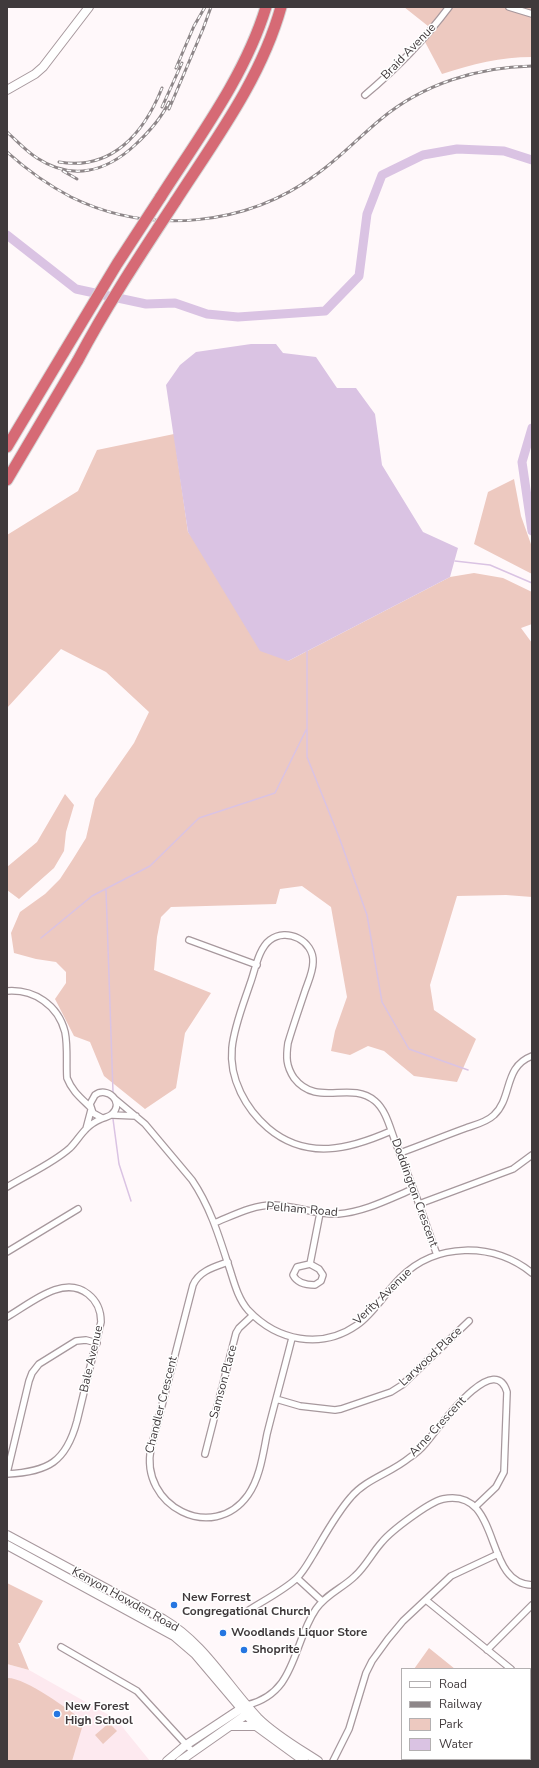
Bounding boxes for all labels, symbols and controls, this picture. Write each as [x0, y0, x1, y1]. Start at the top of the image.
street label: Braid Avenue [379, 21, 439, 83]
street label: Doddington Crescent [388, 1137, 440, 1249]
street label: Pelham Road [266, 1200, 338, 1220]
street label: Verity Avenue [351, 1266, 415, 1328]
street label: Bale Avenue [77, 1324, 107, 1394]
street label: Larwood Place [397, 1324, 465, 1390]
street label: Samson Place [207, 1344, 241, 1420]
street label: Chandler Crescent [143, 1355, 181, 1455]
street label: Arne Crescent [407, 1394, 469, 1460]
street label: Kenyon Howden Road [69, 1565, 181, 1635]
place label: New Forrest Congregational Church [182, 1591, 310, 1619]
marker: New Forrest Congregational Church [169, 1600, 179, 1610]
place label: Woodlands Liquor Store [231, 1626, 367, 1640]
marker: Woodlands Liquor Store [218, 1628, 228, 1638]
place label: Shoprite [252, 1643, 300, 1657]
marker: Shoprite [239, 1645, 249, 1655]
legend [401, 1668, 531, 1760]
text: Road [439, 1676, 467, 1692]
text: Railway [439, 1696, 482, 1712]
place label: New Forest High School [65, 1700, 133, 1728]
marker: New Forest High School [52, 1709, 62, 1719]
text: Park [439, 1716, 463, 1732]
text: Water [439, 1736, 473, 1752]

